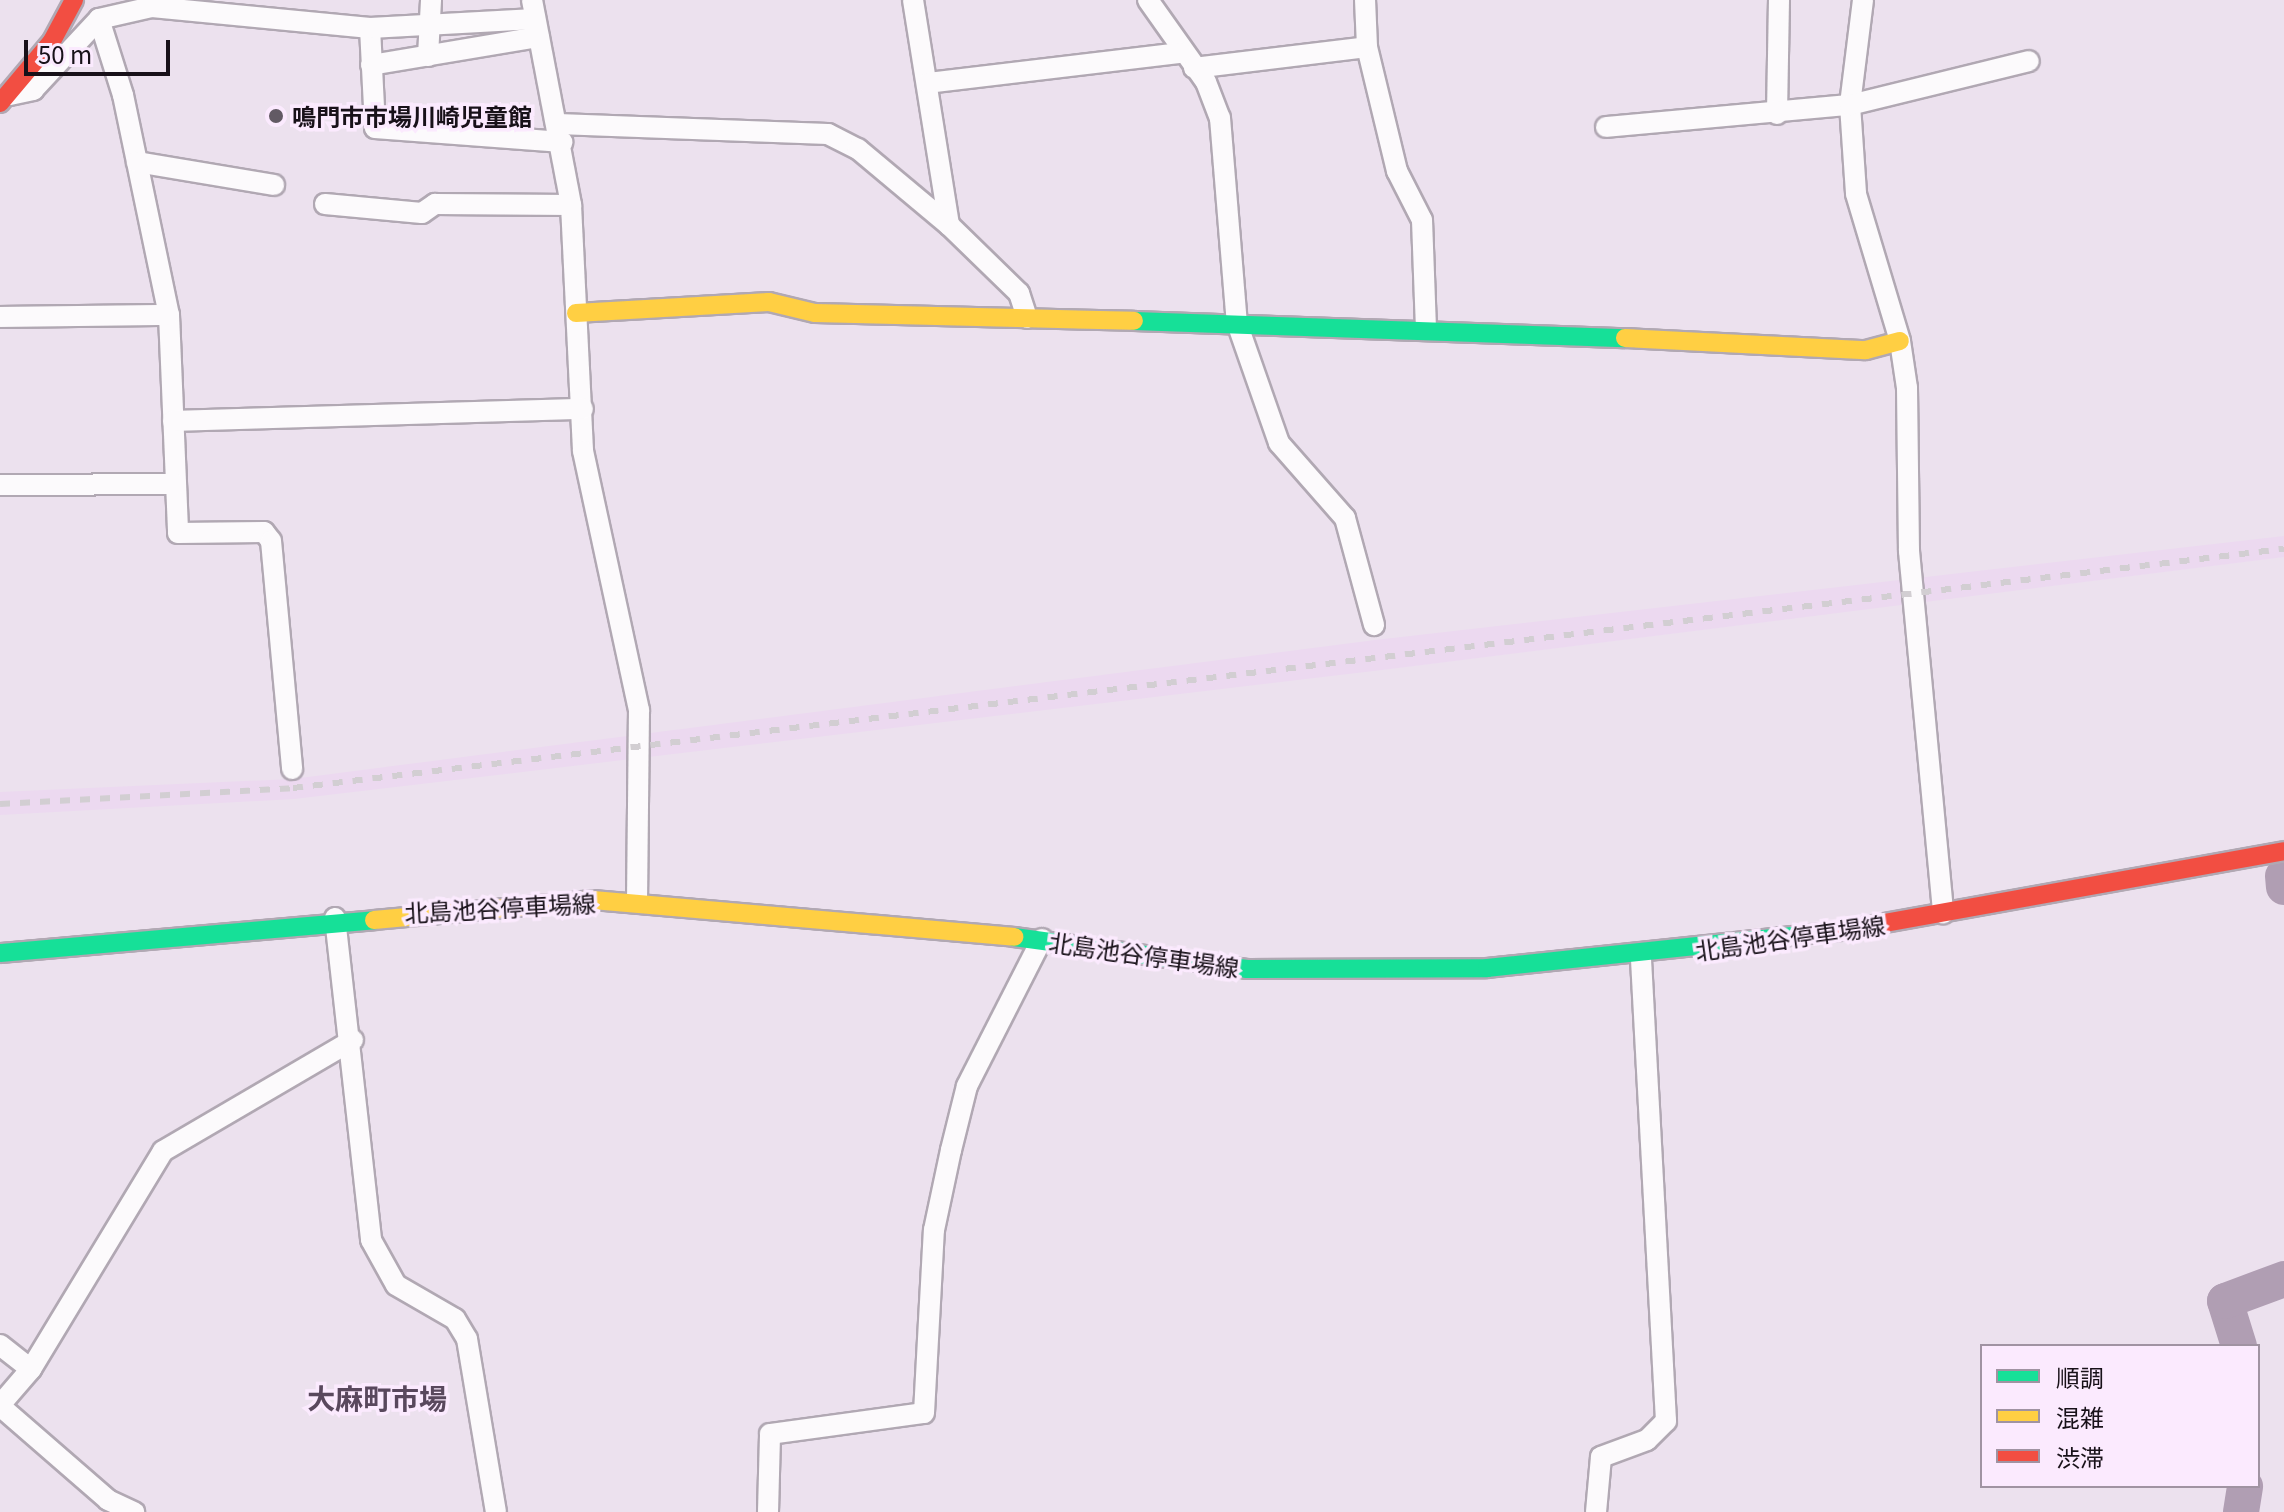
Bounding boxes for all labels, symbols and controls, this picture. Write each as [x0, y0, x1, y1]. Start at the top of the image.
scale bar [28, 24, 174, 74]
text: 50 m [38, 36, 92, 71]
place label: 鳴門市市場川崎児童館 [292, 102, 532, 130]
marker: 鳴門市市場川崎児童館 [267, 107, 285, 125]
street label: 北島池谷停車場線 [403, 888, 597, 926]
street label: 北島池谷停車場線 [1693, 909, 1887, 965]
street label: 北島池谷停車場線 [1047, 926, 1241, 982]
legend [1980, 1344, 2260, 1488]
text: 順調 [2056, 1359, 2104, 1394]
district label: 大麻町市場 [307, 1380, 447, 1414]
text: 混雑 [2056, 1399, 2104, 1434]
text: 渋滞 [2056, 1439, 2104, 1474]

